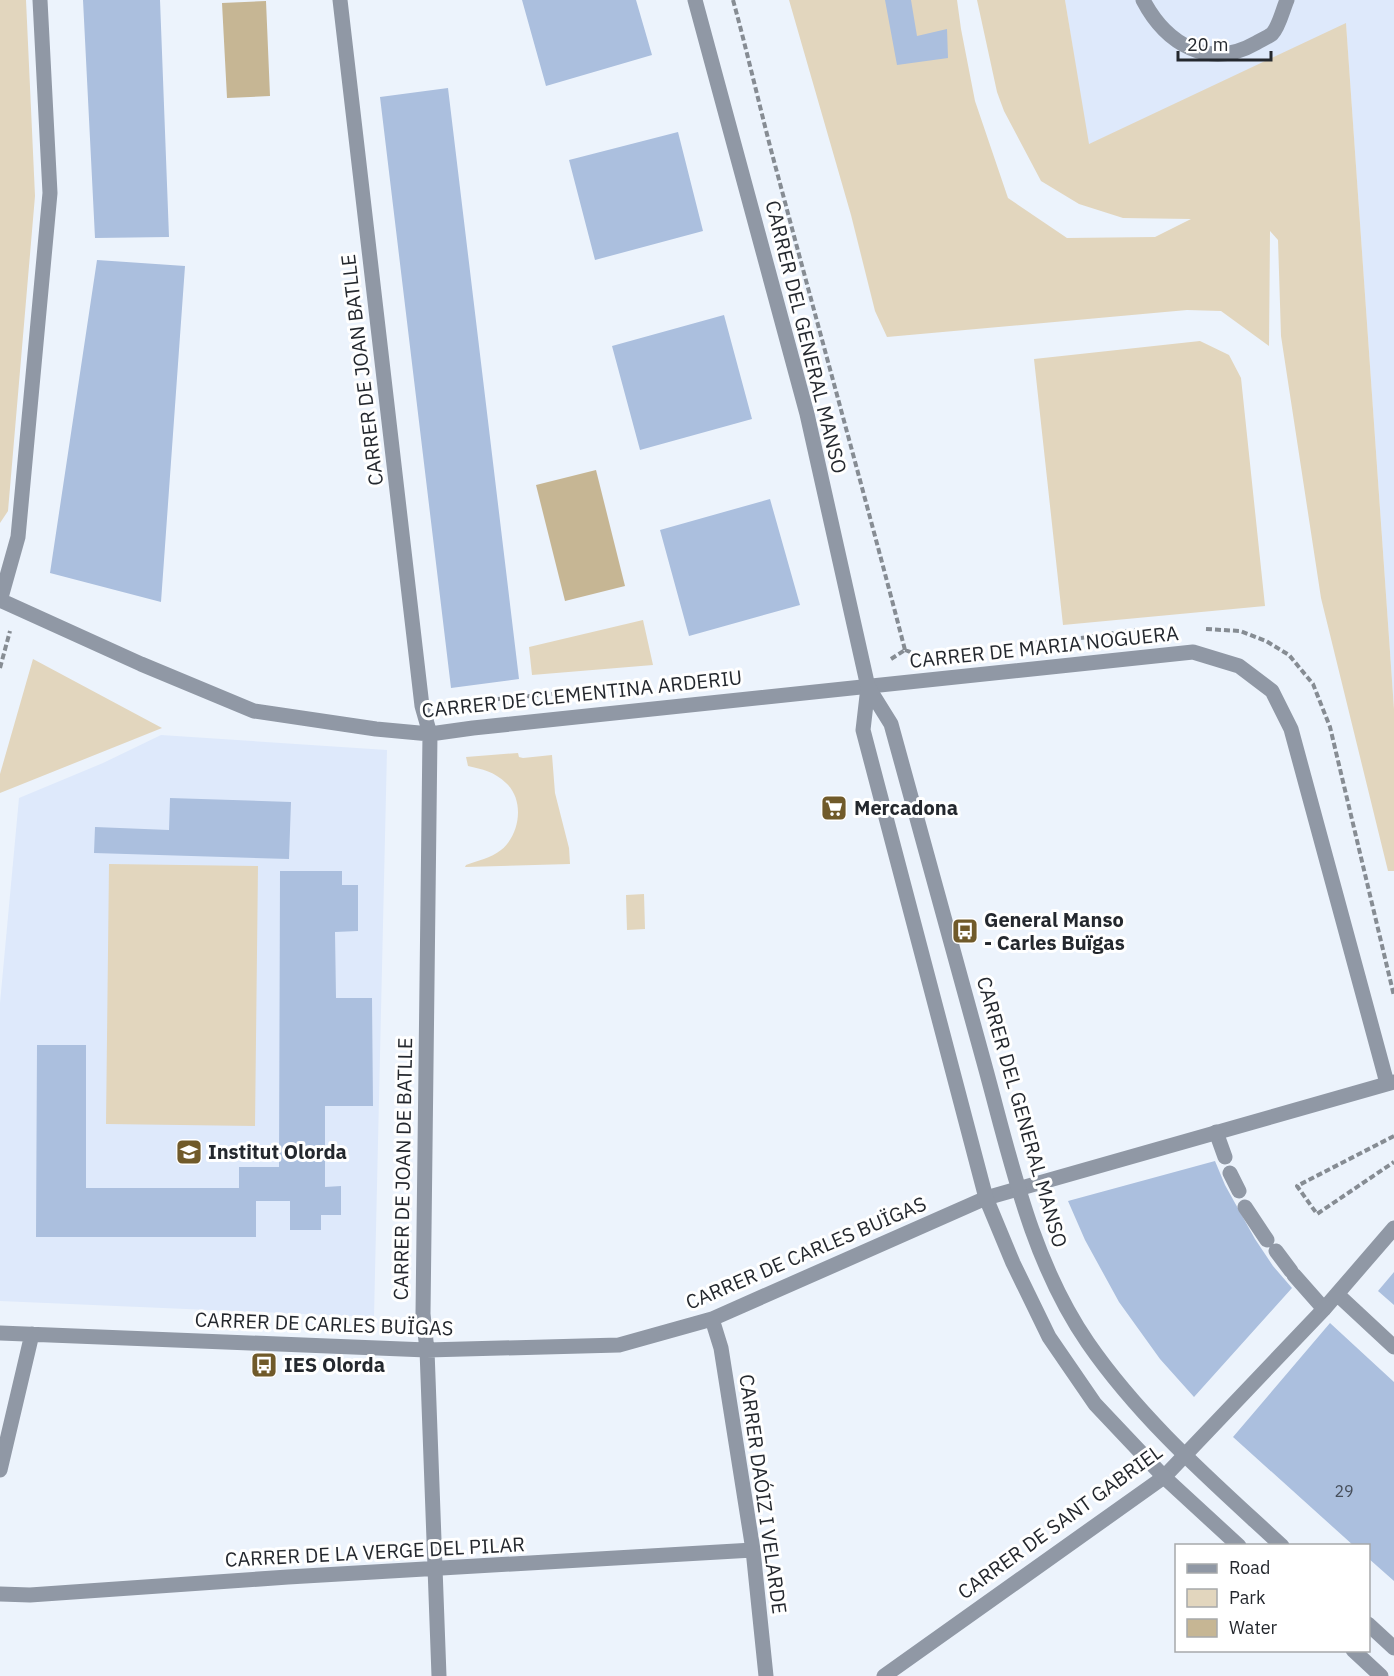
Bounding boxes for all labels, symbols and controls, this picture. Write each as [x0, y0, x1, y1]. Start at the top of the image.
scale bar [1178, 24, 1271, 62]
text: 20 m [1187, 33, 1229, 56]
street label: CARRER DEL GENERAL MANSO [759, 198, 854, 476]
street label: CARRER DE JOAN BATLLE [334, 253, 389, 487]
street label: CARRER DE MARIA NOGUERA [908, 619, 1180, 674]
street label: CARRER DE CLEMENTINA ARDERIU [420, 663, 743, 724]
supermarket icon: Mercadona [819, 793, 849, 823]
place label: Mercadona [854, 794, 958, 821]
place label: General Manso - Carles Buïgas [984, 906, 1125, 956]
bus stop icon: General Manso - Carles Buïgas [950, 916, 980, 946]
street label: CARRER DEL GENERAL MANSO [971, 973, 1074, 1250]
street label: CARRER DE JOAN DE BATLLE [387, 1037, 418, 1301]
school or university icon: Institut Olorda [174, 1137, 204, 1167]
place label: Institut Olorda [208, 1138, 347, 1165]
street label: CARRER DE CARLES BUÏGAS [681, 1190, 930, 1316]
street label: CARRER DE CARLES BUÏGAS [194, 1305, 454, 1342]
bus stop icon: IES Olorda [249, 1350, 279, 1380]
place label: IES Olorda [284, 1351, 385, 1378]
street label: CARRER DAÓIZ I VELARDE [733, 1372, 794, 1616]
street label: CARRER DE SANT GABRIEL [952, 1438, 1167, 1605]
house number: 29 [1334, 1481, 1354, 1501]
street label: CARRER DE LA VERGE DEL PILAR [224, 1530, 526, 1573]
legend [1175, 1544, 1370, 1652]
text: Road [1229, 1556, 1270, 1579]
text: Park [1229, 1586, 1266, 1609]
text: Water [1229, 1616, 1278, 1639]

